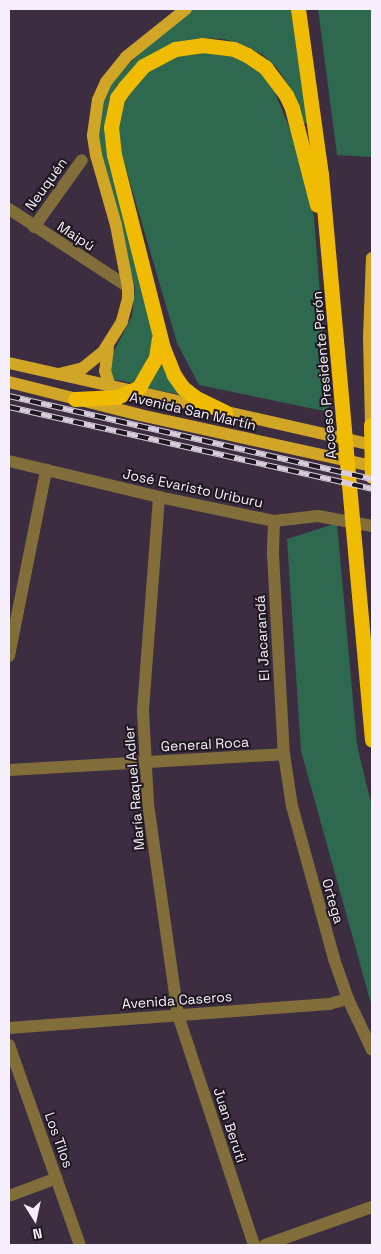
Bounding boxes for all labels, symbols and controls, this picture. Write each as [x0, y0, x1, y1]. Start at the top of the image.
street label: Neuquén [21, 155, 71, 213]
street label: Maipú [54, 218, 98, 254]
street label: Acceso Presidente Perón [308, 290, 340, 460]
street label: Avenida San Martín [128, 388, 258, 434]
street label: José Evaristo Uriburu [121, 465, 265, 511]
street label: El Jacarandá [251, 595, 273, 681]
street label: María Raquel Adler [120, 725, 148, 851]
street label: General Roca [160, 733, 250, 755]
street label: Ortega [319, 876, 347, 926]
street label: Avenida Caseros [121, 988, 233, 1012]
street label: Juan Beruti [210, 1085, 250, 1165]
street label: Los Tilos [41, 1110, 77, 1170]
north arrow [10, 1194, 60, 1244]
text: N [31, 1224, 44, 1243]

